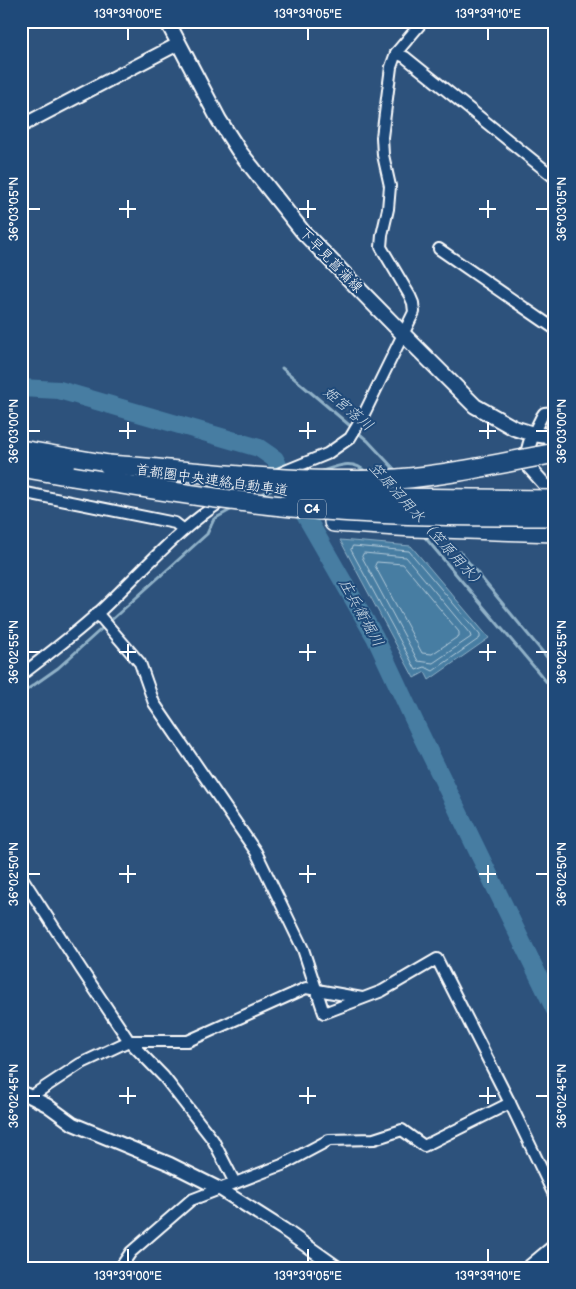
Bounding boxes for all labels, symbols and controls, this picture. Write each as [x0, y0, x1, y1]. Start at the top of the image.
text: 139°39'00"E [94, 7, 162, 22]
text: 139°39'05"E [274, 7, 342, 22]
text: 139°39'10"E [455, 7, 521, 22]
text: 36°03'05"N [7, 177, 22, 241]
text: 36°03'05"N [555, 177, 570, 241]
street label: 下早見菖蒲線 [296, 224, 366, 296]
water label: 姫宮落川 [319, 382, 377, 436]
text: 36°03'00"N [7, 399, 22, 463]
text: 36°03'00"N [555, 399, 570, 463]
water label: 笠原沼用水（笠原用水） [365, 458, 489, 594]
street label: 首都圏中央連絡自動車道 [135, 461, 289, 499]
road number: C4 [298, 499, 326, 518]
water label: 庄兵衛堀川 [335, 576, 387, 650]
text: 36°02'55"N [7, 620, 22, 684]
text: 36°02'55"N [555, 620, 570, 684]
text: 36°02'50"N [7, 842, 22, 906]
text: 36°02'50"N [555, 842, 570, 906]
text: 36°02'45"N [7, 1064, 22, 1128]
text: 36°02'45"N [555, 1064, 570, 1128]
text: 139°39'00"E [94, 1269, 162, 1284]
text: 139°39'05"E [274, 1269, 342, 1284]
text: 139°39'10"E [455, 1269, 521, 1284]

